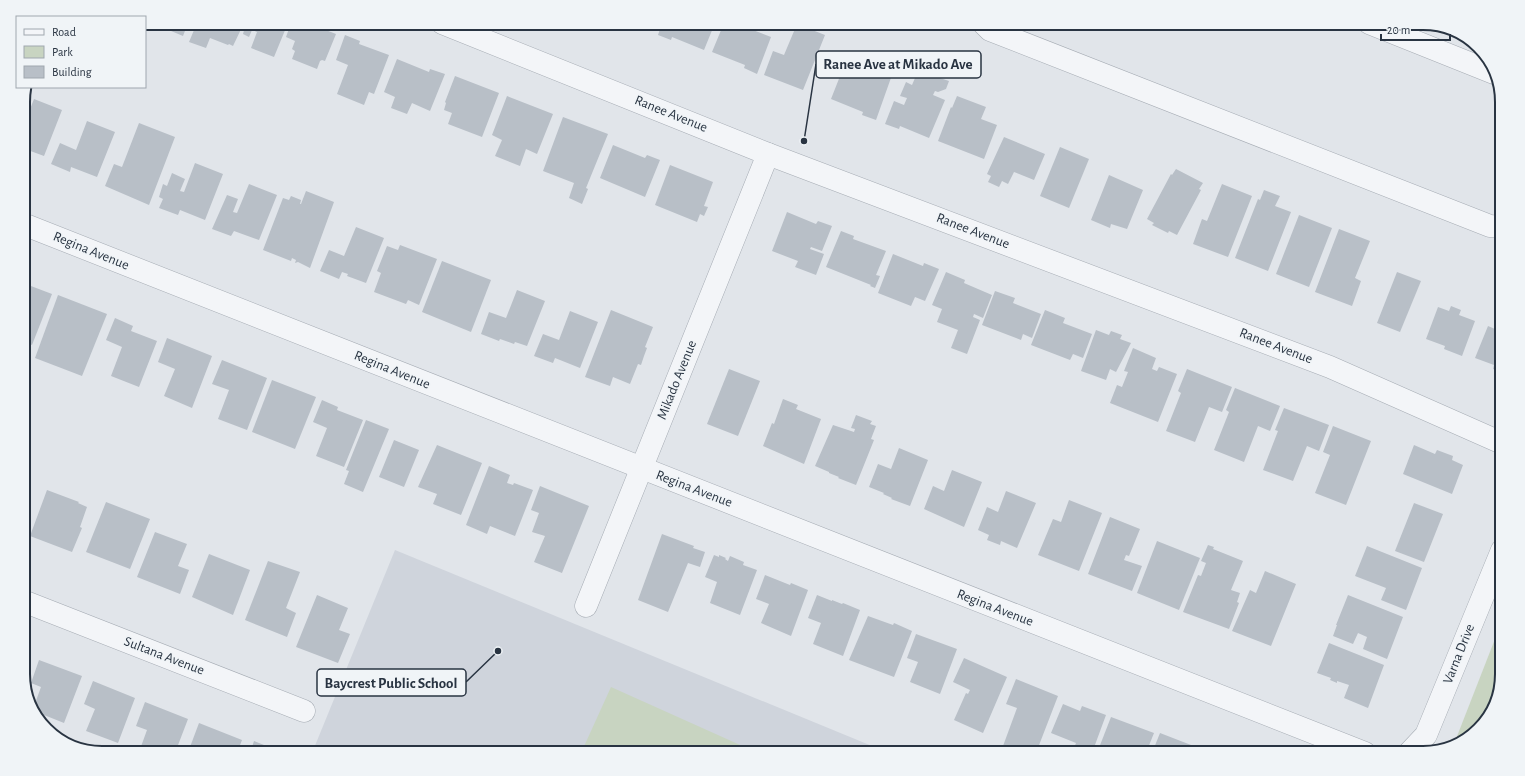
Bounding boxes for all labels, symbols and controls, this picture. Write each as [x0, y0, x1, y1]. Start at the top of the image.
legend [16, 16, 146, 88]
scale bar [1381, 16, 1450, 42]
text: 20 m [1387, 24, 1410, 36]
text: Road [52, 26, 76, 38]
text: Park [52, 46, 73, 58]
callout: Ranee Ave at Mikado Ave [816, 51, 981, 78]
text: Ranee Ave at Mikado Ave [823, 57, 973, 72]
text: Building [52, 66, 92, 78]
street label: Ranee Avenue [633, 93, 709, 135]
street label: Ranee Avenue [935, 211, 1011, 251]
street label: Regina Avenue [51, 229, 131, 273]
street label: Ranee Avenue [1238, 326, 1314, 366]
street label: Mikado Avenue [655, 338, 699, 422]
street label: Regina Avenue [352, 348, 432, 392]
street label: Regina Avenue [654, 468, 734, 510]
street label: Regina Avenue [955, 587, 1035, 629]
street label: Varna Drive [1441, 622, 1477, 686]
street label: Sultana Avenue [122, 634, 206, 678]
callout: Baycrest Public School [317, 669, 466, 696]
text: Baycrest Public School [325, 676, 457, 691]

